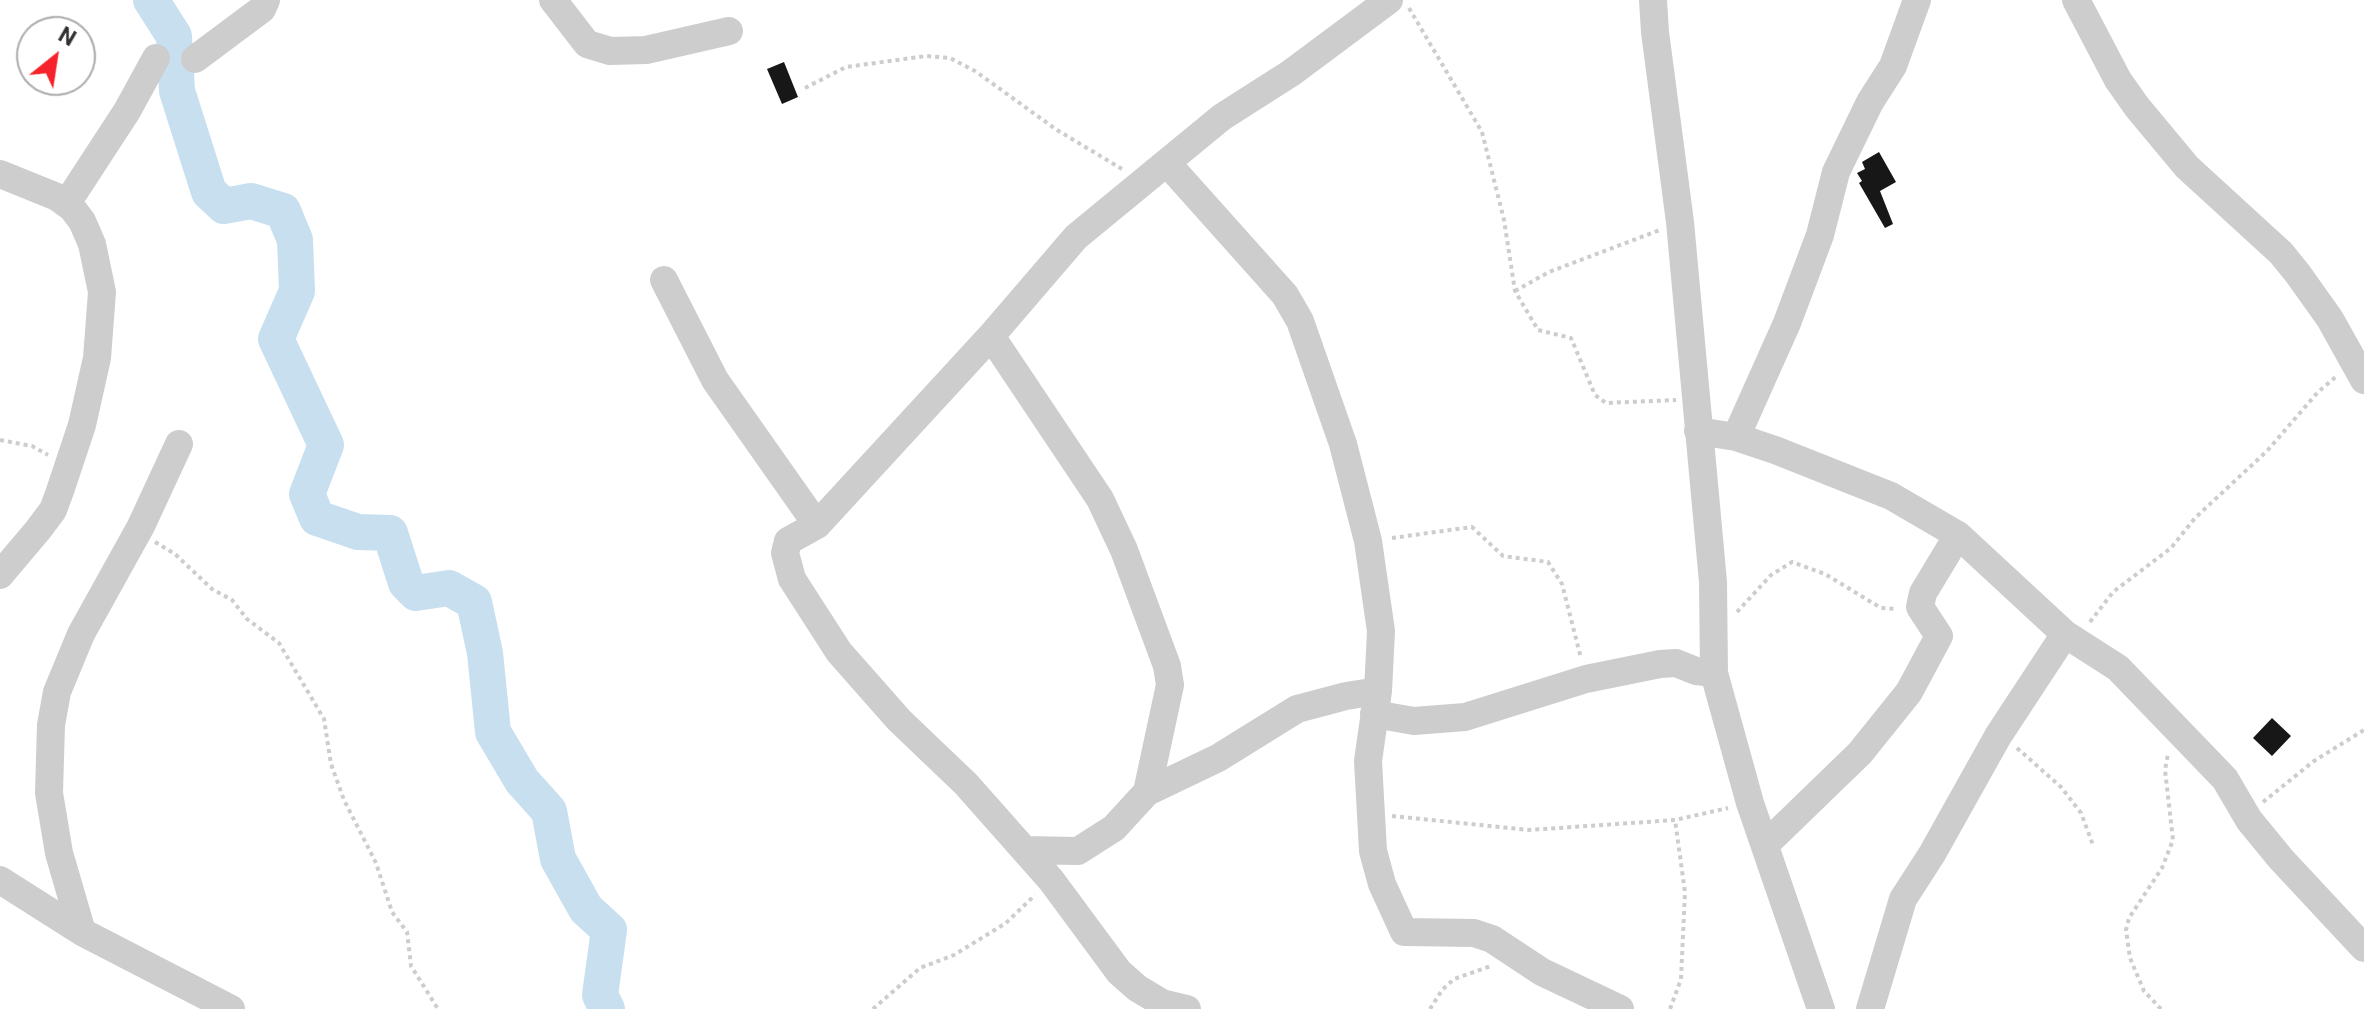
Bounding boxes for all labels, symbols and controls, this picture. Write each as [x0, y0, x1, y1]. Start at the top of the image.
north arrow [16, 16, 96, 96]
text: N [54, 22, 80, 51]

